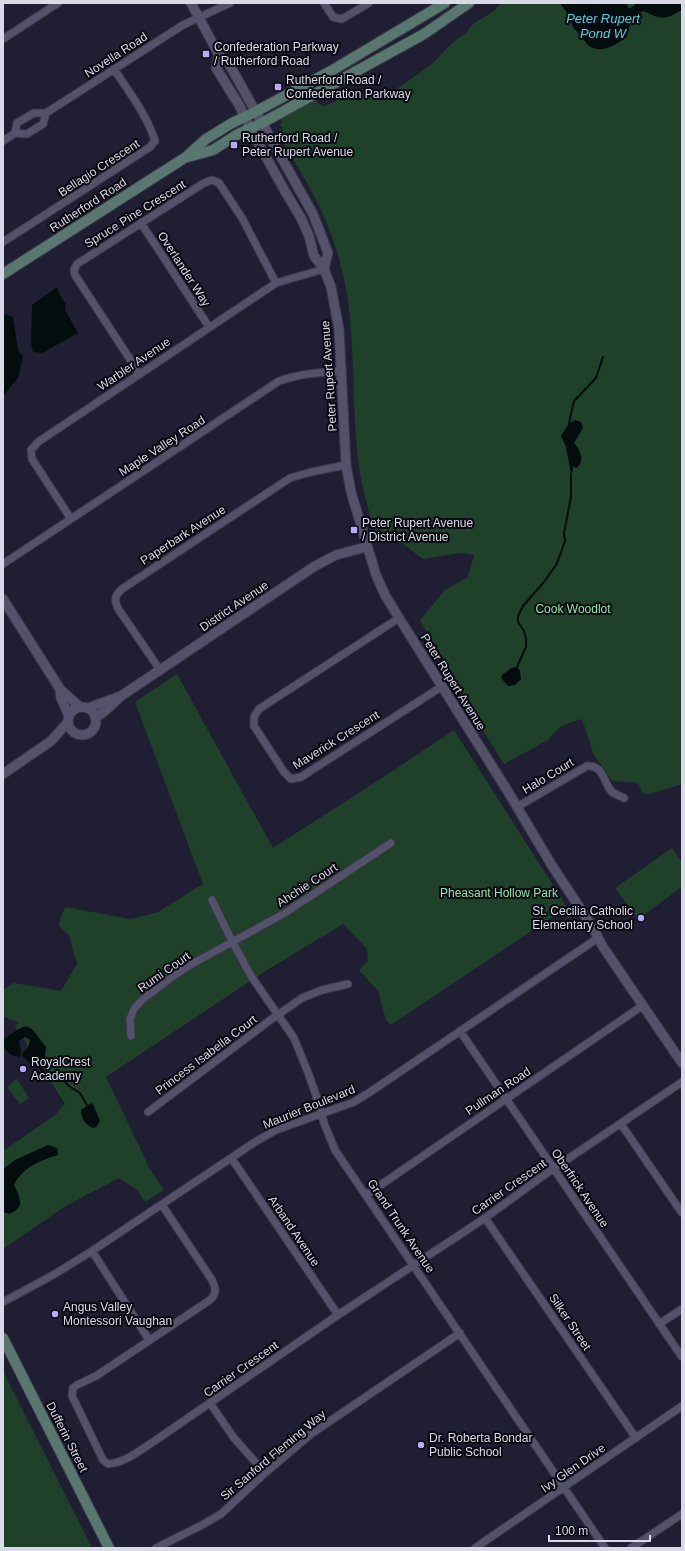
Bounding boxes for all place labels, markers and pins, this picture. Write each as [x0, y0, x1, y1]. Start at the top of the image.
place label: Confederation Parkway / Rutherford Road [214, 40, 339, 68]
marker: Confederation Parkway / Rutherford Road [201, 49, 211, 59]
place label: Rutherford Road / Confederation Parkway [286, 73, 411, 101]
marker: Rutherford Road / Confederation Parkway [273, 82, 283, 92]
place label: Rutherford Road / Peter Rupert Avenue [242, 131, 354, 159]
marker: Rutherford Road / Peter Rupert Avenue [229, 140, 239, 150]
place label: Peter Rupert Avenue / District Avenue [362, 516, 474, 544]
marker: Peter Rupert Avenue / District Avenue [349, 525, 359, 535]
place label: St. Cecilia Catholic Elementary School [532, 904, 633, 932]
marker: St. Cecilia Catholic Elementary School [636, 913, 646, 923]
place label: RoyalCrest Academy [31, 1055, 91, 1083]
marker: RoyalCrest Academy [18, 1064, 28, 1074]
place label: Angus Valley Montessori Vaughan [63, 1300, 172, 1328]
marker: Angus Valley Montessori Vaughan [50, 1309, 60, 1319]
place label: Dr. Roberta Bondar Public School [429, 1431, 532, 1459]
marker: Dr. Roberta Bondar Public School [416, 1440, 426, 1450]

